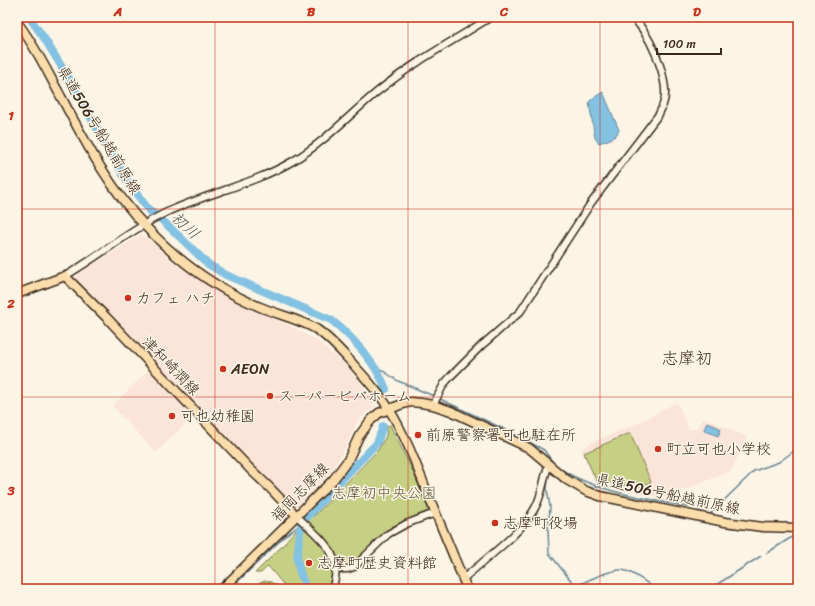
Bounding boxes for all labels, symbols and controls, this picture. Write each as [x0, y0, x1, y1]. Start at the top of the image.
text: A [113, 0, 122, 23]
text: B [307, 0, 316, 23]
text: C [499, 0, 509, 23]
text: D [693, 0, 701, 23]
scale bar [657, 30, 721, 56]
text: 100 m [663, 33, 696, 55]
street label: 県道506号船越前原線 [50, 60, 148, 200]
text: 1 [8, 104, 14, 127]
water label: 初川 [164, 204, 207, 247]
place label: カフェ ハチ [136, 285, 215, 311]
text: 2 [6, 292, 15, 315]
marker: カフェ ハチ [123, 293, 133, 303]
street label: 津和崎潤線 [136, 330, 206, 402]
district label: 志摩初 [662, 343, 713, 373]
place label: AEON [230, 356, 270, 382]
marker: AEON [218, 364, 228, 374]
place label: スーパービバホーム [278, 383, 412, 409]
marker: スーパービバホーム [265, 391, 275, 401]
place label: 可也幼稚園 [180, 403, 255, 429]
marker: 可也幼稚園 [167, 411, 177, 421]
place label: 前原警察署可也駐在所 [426, 422, 576, 448]
marker: 前原警察署可也駐在所 [413, 430, 423, 440]
place label: 町立可也小学校 [666, 436, 771, 462]
marker: 町立可也小学校 [653, 444, 663, 454]
street label: 福岡志摩線 [265, 456, 335, 528]
street label: 県道506号船越前原線 [593, 466, 743, 522]
text: 3 [6, 479, 15, 502]
park label: 志摩初中央公園 [331, 480, 437, 506]
place label: 志摩町役場 [503, 510, 578, 536]
marker: 志摩町役場 [490, 518, 500, 528]
place label: 志摩町歴史資料館 [317, 550, 437, 576]
marker: 志摩町歴史資料館 [304, 558, 314, 568]

